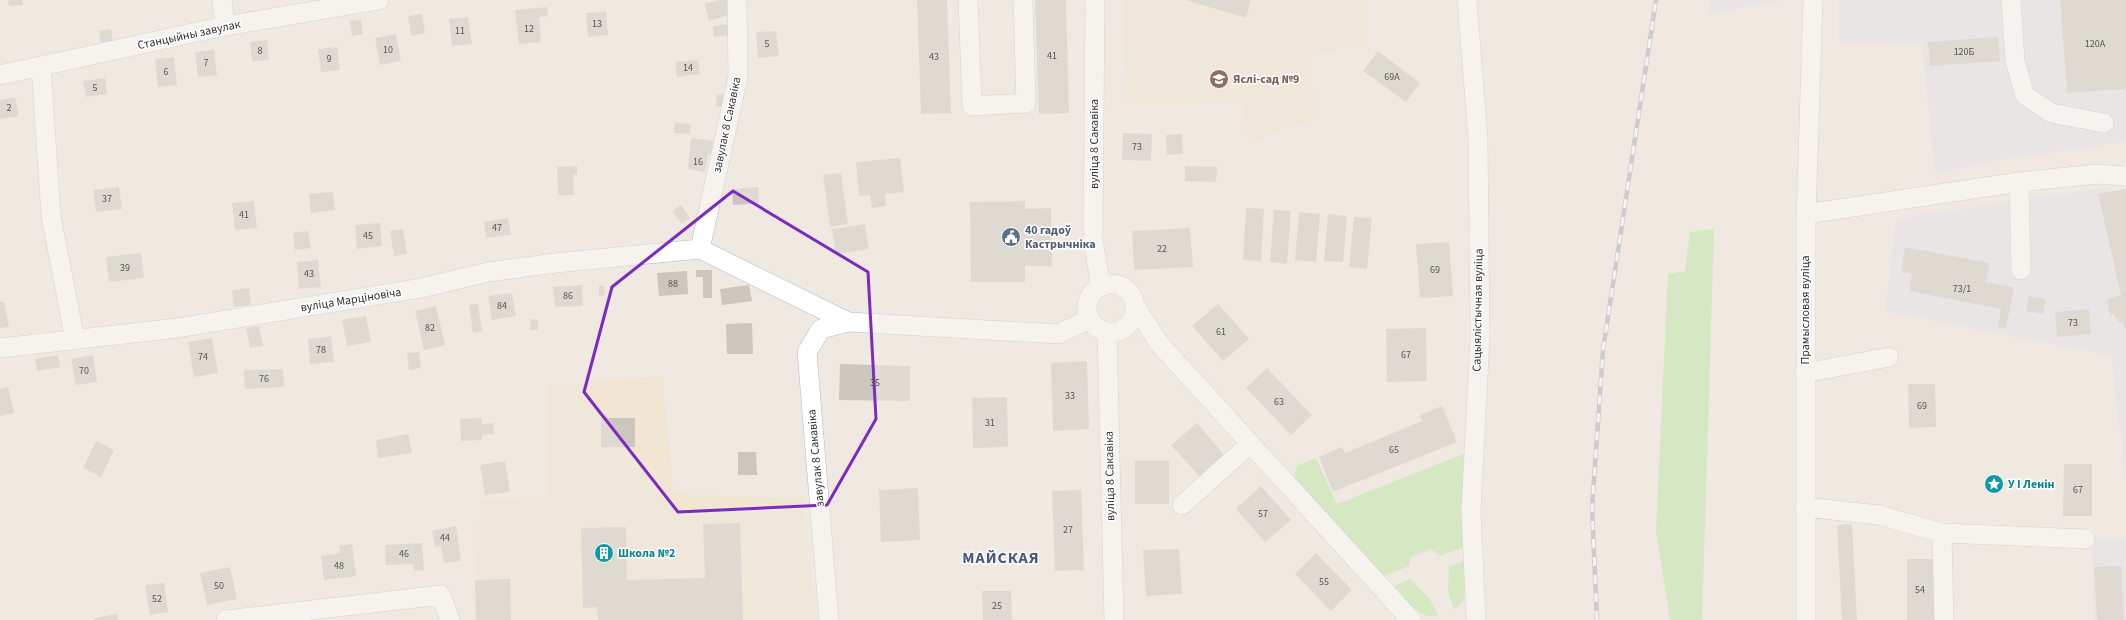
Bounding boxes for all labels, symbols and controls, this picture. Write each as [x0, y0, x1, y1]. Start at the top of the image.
street label: Станцыйны завулак [136, 16, 242, 54]
house number: 13 [592, 17, 602, 31]
house number: 12 [524, 22, 534, 36]
house number: 11 [455, 24, 465, 38]
house number: 5 [765, 37, 770, 51]
house number: 120А [2085, 37, 2106, 51]
house number: 10 [383, 43, 393, 57]
house number: 8 [258, 44, 263, 58]
house number: 120Б [1954, 45, 1975, 59]
house number: 41 [1047, 49, 1057, 63]
house number: 43 [929, 50, 939, 64]
house number: 9 [327, 52, 332, 66]
house number: 7 [204, 56, 209, 70]
house number: 14 [683, 61, 693, 75]
house number: 6 [164, 65, 169, 79]
school or university icon: Яслі-сад №9 [1208, 68, 1230, 90]
house number: 69А [1384, 70, 1400, 84]
place label: Яслі-сад №9 [1233, 71, 1299, 88]
street label: завулак 8 Сакавіка [709, 75, 745, 175]
house number: 5 [93, 81, 98, 95]
street label: вуліца 8 Сакавіка [1086, 99, 1103, 189]
house number: 2 [7, 101, 12, 115]
house number: 73 [1132, 140, 1142, 154]
house number: 16 [693, 155, 703, 169]
house number: 37 [102, 192, 112, 206]
house number: 41 [239, 208, 249, 222]
house number: 47 [492, 221, 502, 235]
place label: 40 гадоў Кастрычніка [1025, 222, 1096, 253]
public building icon: 40 гадоў Кастрычніка [1000, 226, 1022, 248]
house number: 45 [363, 229, 373, 243]
house number: 22 [1157, 242, 1167, 256]
street label: Сацыялістычная вуліца [1468, 248, 1488, 372]
street label: Прамысловая вуліца [1797, 256, 1814, 364]
house number: 39 [120, 261, 130, 275]
house number: 69 [1430, 263, 1440, 277]
house number: 43 [304, 267, 314, 281]
house number: 88 [668, 277, 678, 291]
house number: 73/1 [1953, 282, 1971, 296]
street label: вуліца Марціновіча [299, 284, 403, 316]
house number: 86 [563, 289, 573, 303]
house number: 84 [497, 299, 507, 313]
house number: 73 [2068, 316, 2078, 330]
house number: 82 [425, 321, 435, 335]
house number: 61 [1216, 325, 1226, 339]
house number: 78 [316, 343, 326, 357]
house number: 67 [1401, 348, 1411, 362]
house number: 74 [198, 350, 208, 364]
house number: 70 [79, 364, 89, 378]
house number: 76 [259, 372, 269, 386]
house number: 35 [870, 376, 880, 390]
house number: 33 [1065, 389, 1075, 403]
house number: 63 [1274, 395, 1284, 409]
house number: 69 [1917, 399, 1927, 413]
street label: завулак 8 Сакавіка [803, 408, 829, 508]
house number: 31 [985, 416, 995, 430]
street label: вуліца 8 Сакавіка [1101, 431, 1119, 521]
house number: 65 [1389, 443, 1399, 457]
place icon: У І Ленін [1983, 473, 2005, 495]
place label: У І Ленін [2008, 476, 2054, 493]
house number: 67 [2073, 483, 2083, 497]
house number: 57 [1258, 507, 1268, 521]
house number: 27 [1063, 523, 1073, 537]
house number: 44 [440, 531, 450, 545]
building icon: Школа №2 [593, 542, 615, 564]
place label: Школа №2 [618, 545, 675, 562]
house number: 46 [399, 547, 409, 561]
district label: МАЙСКАЯ [962, 547, 1040, 569]
house number: 48 [334, 559, 344, 573]
house number: 55 [1319, 575, 1329, 589]
house number: 50 [214, 579, 224, 593]
house number: 54 [1915, 583, 1925, 597]
house number: 52 [152, 592, 162, 606]
house number: 25 [992, 599, 1002, 613]

